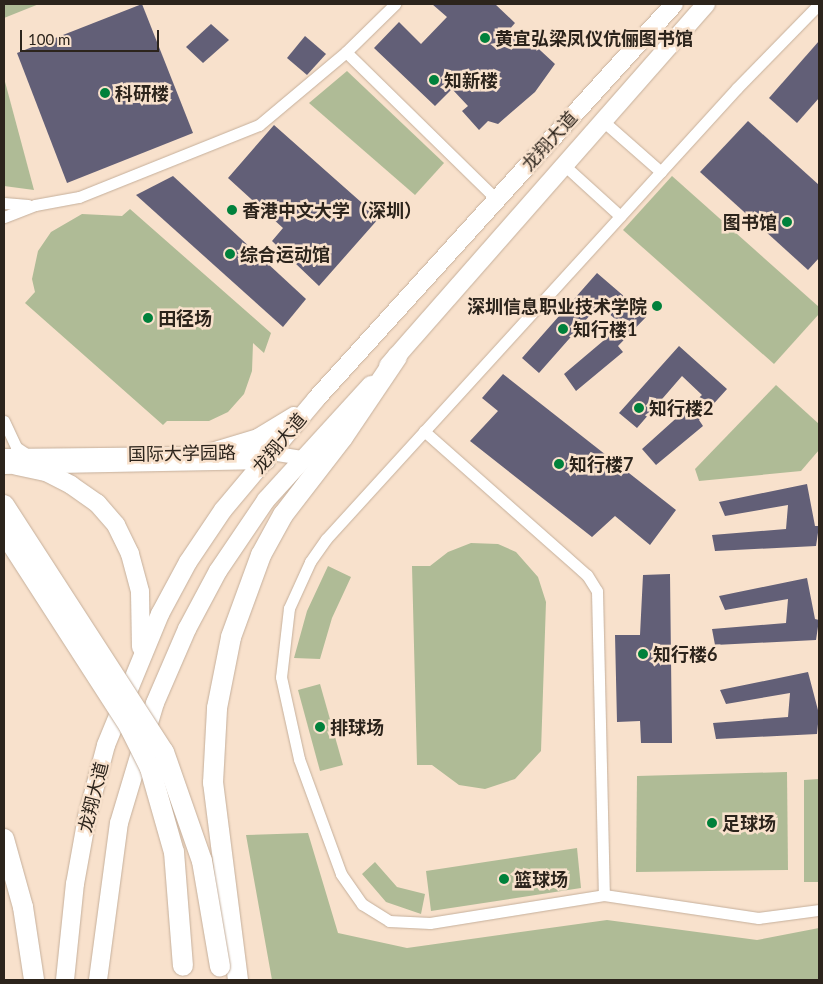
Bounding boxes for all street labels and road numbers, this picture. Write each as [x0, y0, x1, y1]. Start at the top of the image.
street label: 龙翔大道 [517, 107, 581, 175]
street label: 龙翔大道 [248, 408, 310, 478]
street label: 国际大学园路 [128, 441, 236, 465]
street label: 龙翔大道 [74, 759, 112, 835]

